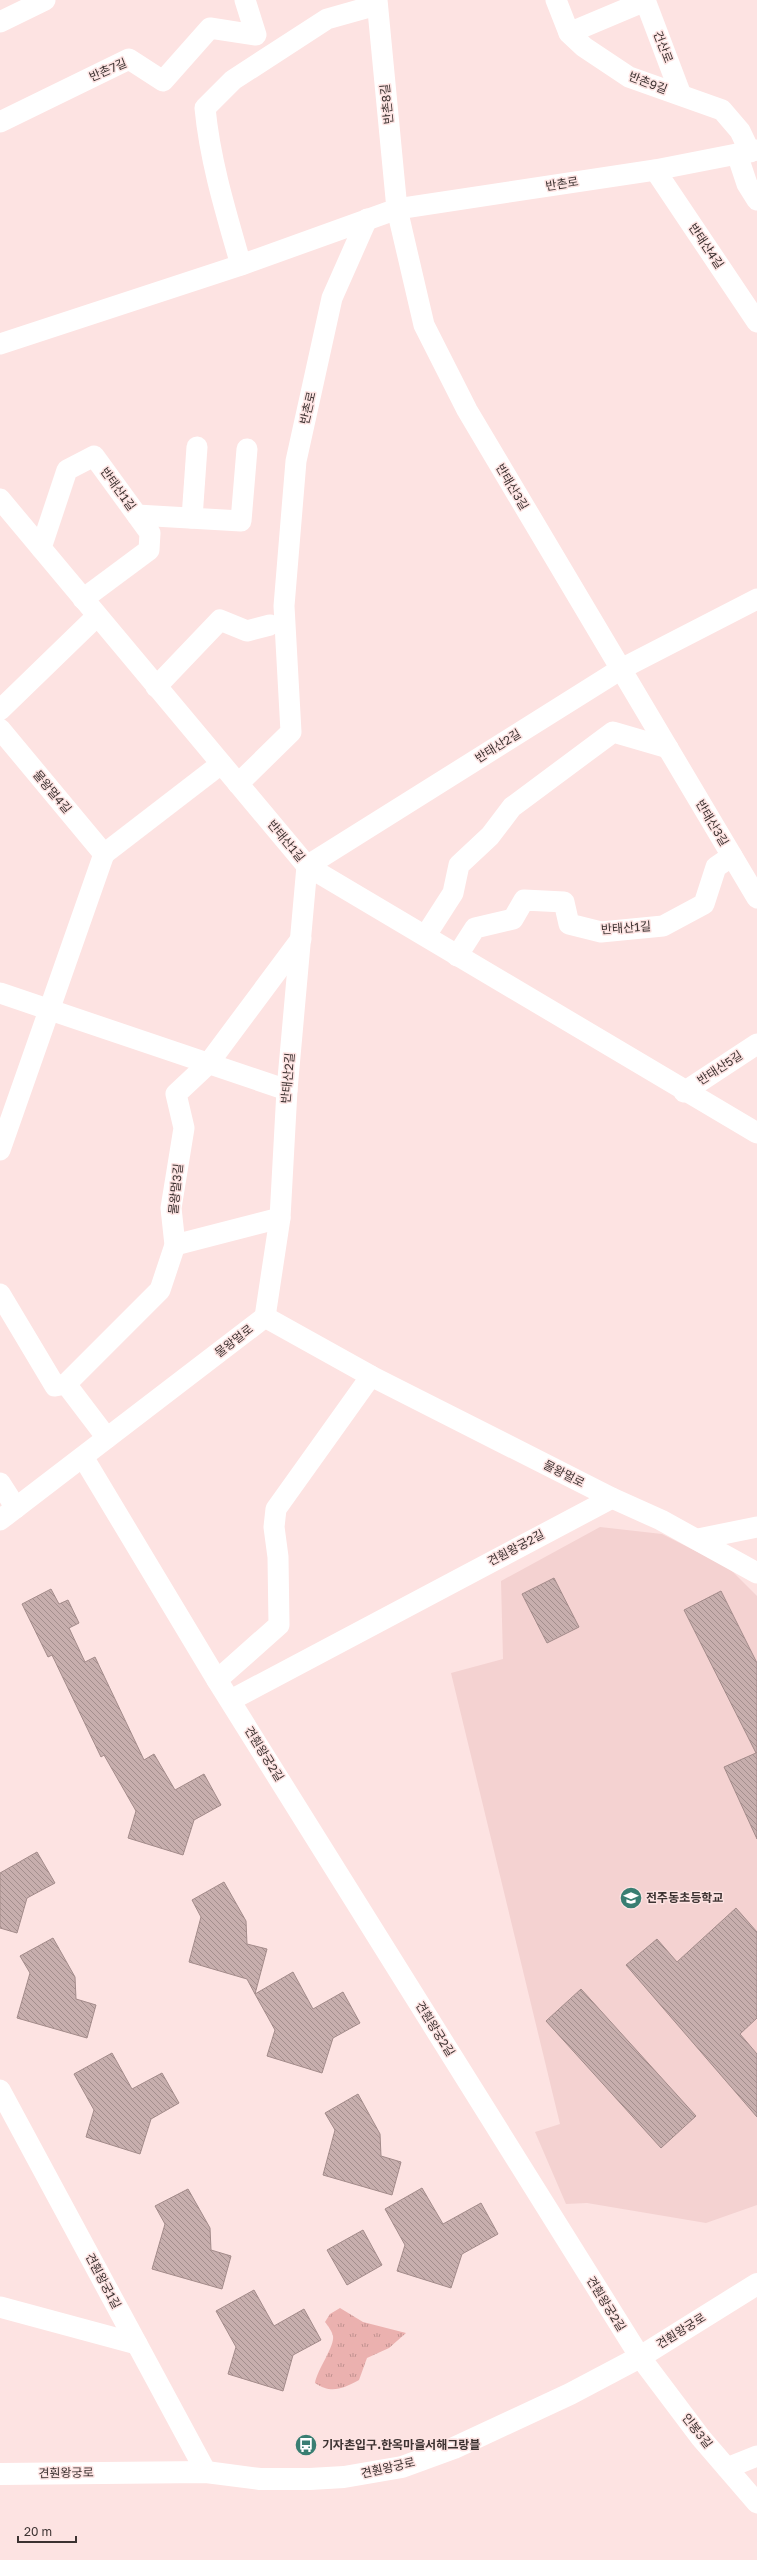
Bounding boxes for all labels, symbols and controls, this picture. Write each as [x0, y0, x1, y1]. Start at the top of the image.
street label: 건산로 [651, 29, 676, 65]
street label: 반촌7길 [87, 55, 129, 84]
street label: 반촌9길 [627, 68, 670, 97]
street label: 반촌8길 [377, 83, 396, 125]
street label: 반촌로 [544, 174, 579, 194]
street label: 반태산4길 [686, 220, 727, 271]
street label: 반촌로 [296, 390, 319, 426]
street label: 반태산3길 [493, 461, 532, 513]
street label: 반태산1길 [98, 464, 139, 513]
street label: 반태산2길 [472, 726, 523, 765]
street label: 물왕멀4길 [30, 767, 75, 816]
street label: 반태산3길 [693, 797, 732, 849]
street label: 반태산1길 [265, 817, 308, 865]
street label: 반태산1길 [601, 918, 651, 937]
street label: 반태산5길 [694, 1047, 745, 1088]
street label: 반태산2길 [278, 1052, 297, 1104]
street label: 물왕멀3길 [165, 1163, 186, 1215]
street label: 물왕멀로 [212, 1321, 256, 1360]
street label: 물왕멀로 [541, 1457, 587, 1490]
street label: 견훤왕궁2길 [485, 1526, 547, 1569]
street label: 견훤왕궁2길 [242, 1723, 287, 1784]
school or university icon: 전주동초등학교 [618, 1885, 644, 1911]
place label: 전주동초등학교 [646, 1890, 723, 1905]
street label: 견훤왕궁2길 [413, 1998, 458, 2059]
street label: 견훤왕궁1길 [82, 2250, 124, 2311]
street label: 견훤왕궁2길 [584, 2273, 629, 2334]
street label: 견훤왕궁로 [653, 2310, 708, 2352]
street label: 인봉3길 [679, 2410, 716, 2451]
bus stop icon: 기자촌입구.한옥마을서해그랑블 [293, 2432, 319, 2458]
place label: 기자촌입구.한옥마을서해그랑블 [322, 2437, 480, 2452]
street label: 견훤왕궁로 [359, 2454, 416, 2481]
street label: 견훤왕궁로 [38, 2465, 94, 2480]
scale bar [18, 2518, 76, 2544]
text: 20 m [24, 2524, 52, 2539]

